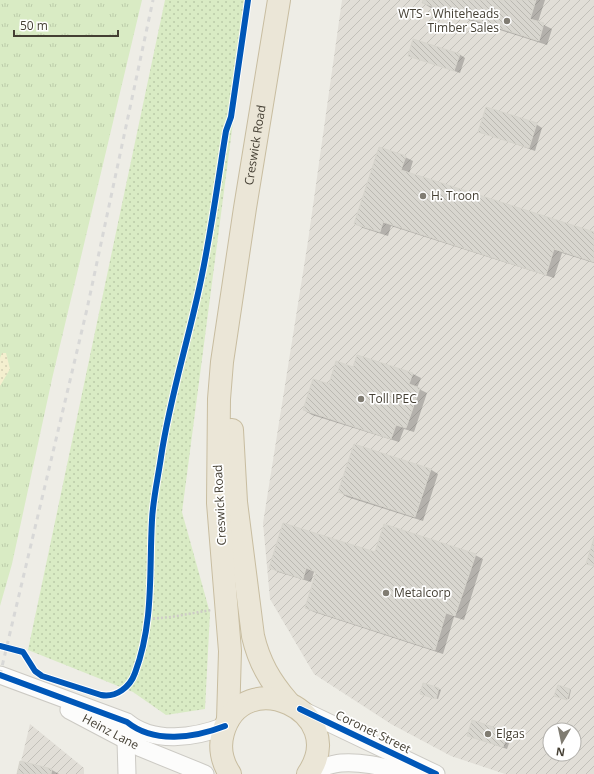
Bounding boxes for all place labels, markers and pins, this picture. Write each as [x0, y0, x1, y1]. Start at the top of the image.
place label: WTS - Whiteheads Timber Sales [398, 5, 499, 36]
marker: WTS - Whiteheads Timber Sales [502, 16, 512, 26]
place label: H. Troon [431, 187, 479, 204]
marker: H. Troon [418, 191, 428, 201]
place label: Toll IPEC [369, 390, 417, 407]
marker: Toll IPEC [356, 394, 366, 404]
place label: Metalcorp [394, 584, 451, 601]
marker: Metalcorp [381, 588, 391, 598]
place label: Elgas [496, 725, 525, 742]
marker: Elgas [483, 729, 493, 739]

